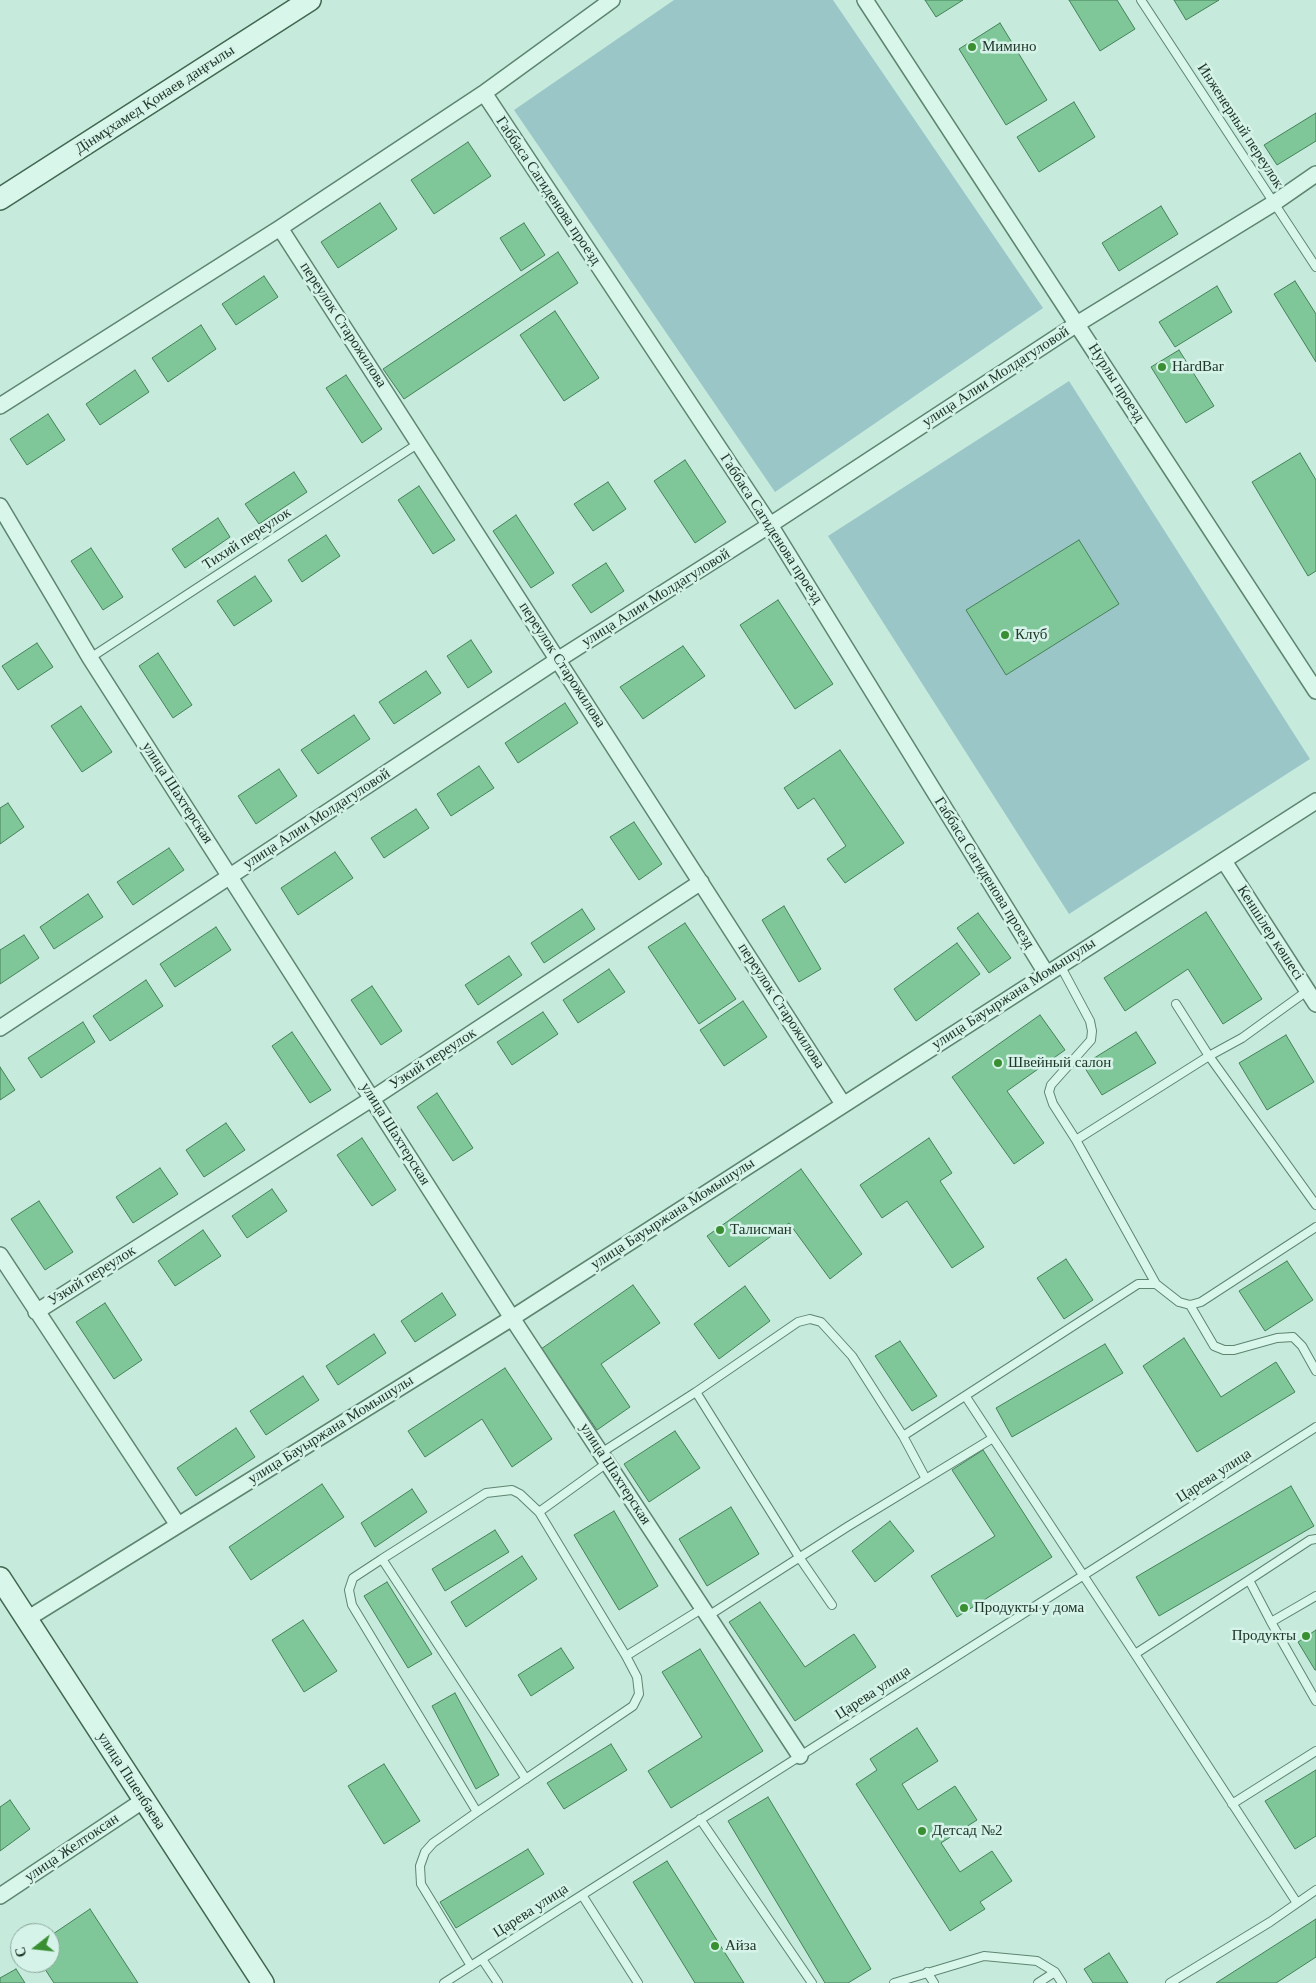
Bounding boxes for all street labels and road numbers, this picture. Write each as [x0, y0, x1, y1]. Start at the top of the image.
street label: Дінмұхамед Қонаев даңғылы [72, 42, 238, 158]
street label: Инженерный переулок [1193, 60, 1287, 192]
street label: Габбаса Сагиденова проезд [491, 113, 605, 269]
street label: переулок Старожилова [296, 259, 390, 391]
street label: улица Алии Молдагуловой [919, 323, 1073, 431]
street label: Нурлы проезд [1084, 340, 1148, 426]
street label: Габбаса Сагиденова проезд [716, 451, 826, 607]
street label: Тихий переулок [199, 504, 295, 574]
street label: улица Алии Молдагуловой [579, 545, 733, 651]
street label: переулок Старожилова [515, 599, 609, 731]
street label: улица Шахтерская [137, 739, 217, 847]
street label: улица Алии Молдагуловой [240, 765, 394, 873]
street label: Габбаса Сагиденова проезд [930, 794, 1038, 952]
street label: Кеншілер көшесі [1233, 882, 1307, 984]
street label: улица Бауыржана Момышулы [929, 934, 1099, 1054]
street label: переулок Старожилова [734, 940, 828, 1072]
street label: Узкий переулок [386, 1024, 480, 1094]
street label: улица Шахтерская [356, 1079, 434, 1189]
street label: улица Бауыржана Момышулы [588, 1154, 758, 1274]
street label: Узкий переулок [45, 1242, 139, 1310]
street label: улица Бауыржана Момышулы [245, 1372, 417, 1488]
street label: улица Шахтерская [575, 1420, 655, 1528]
street label: Царева улица [1173, 1445, 1255, 1507]
street label: Царева улица [832, 1662, 914, 1724]
street label: улица Пшенбаева [93, 1729, 169, 1833]
street label: улица Желтоксан [21, 1810, 123, 1886]
street label: Царева улица [490, 1880, 572, 1942]

